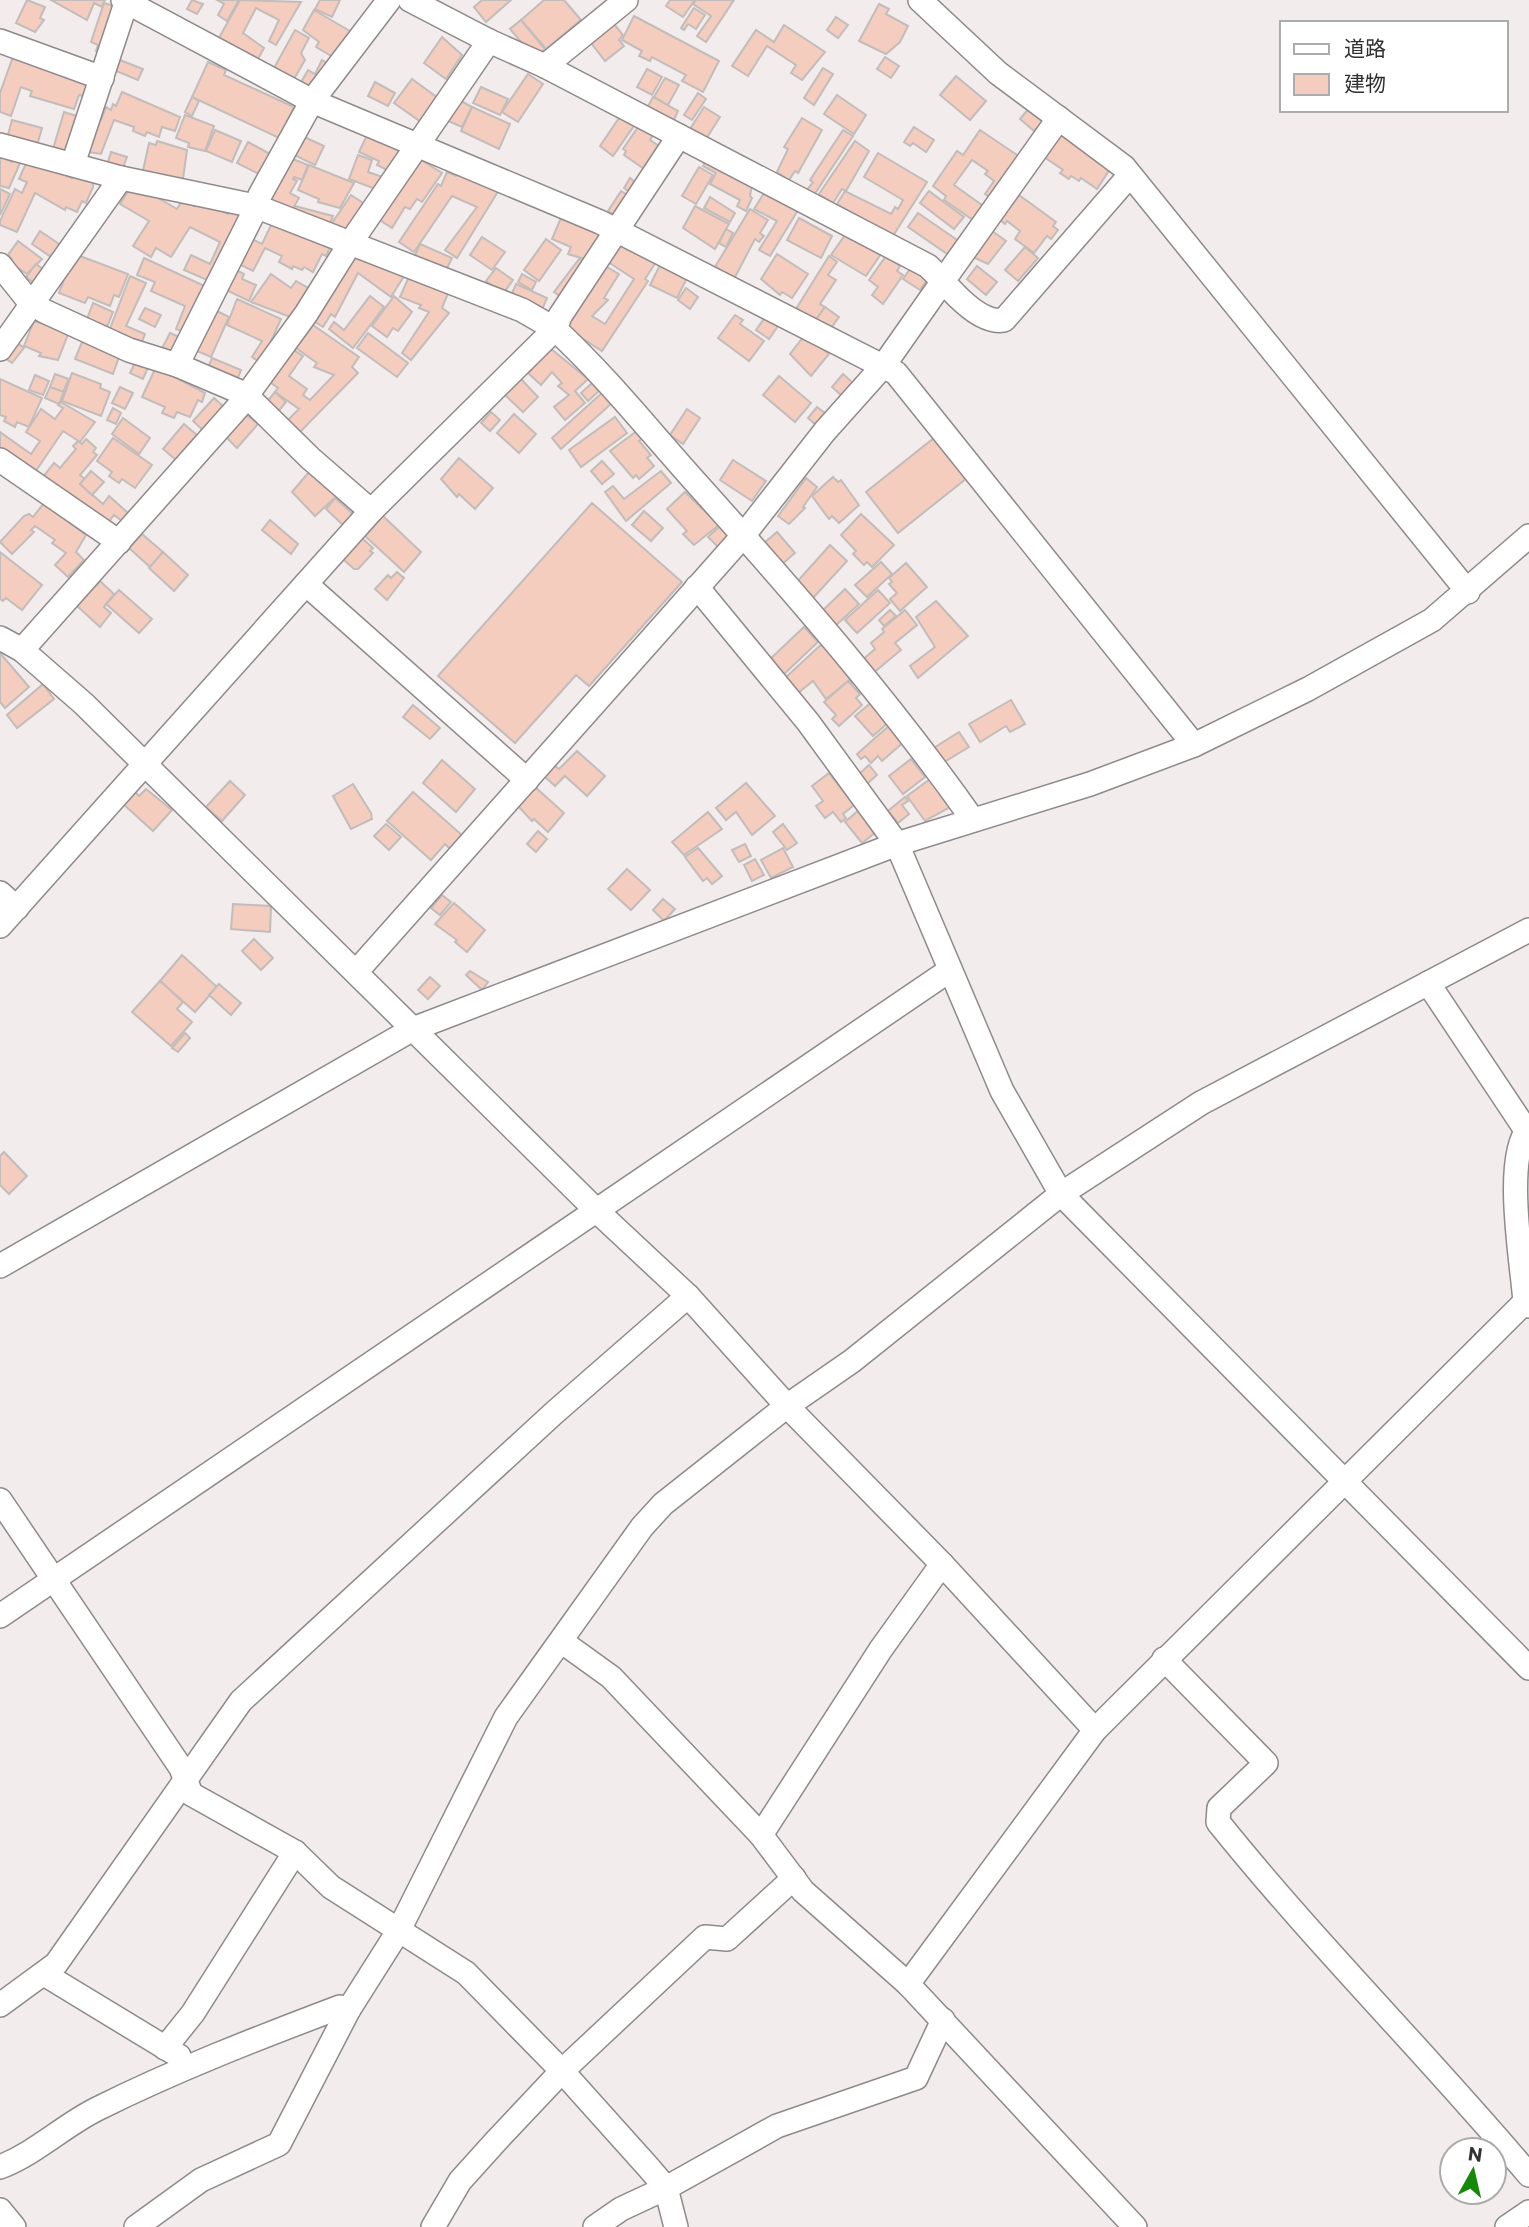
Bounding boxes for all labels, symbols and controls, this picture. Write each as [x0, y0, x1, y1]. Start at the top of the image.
legend [1280, 21, 1508, 112]
text: 道路 [1344, 35, 1386, 60]
text: 建物 [1344, 70, 1386, 95]
north arrow [1438, 2136, 1508, 2206]
text: N [1467, 2141, 1484, 2166]

